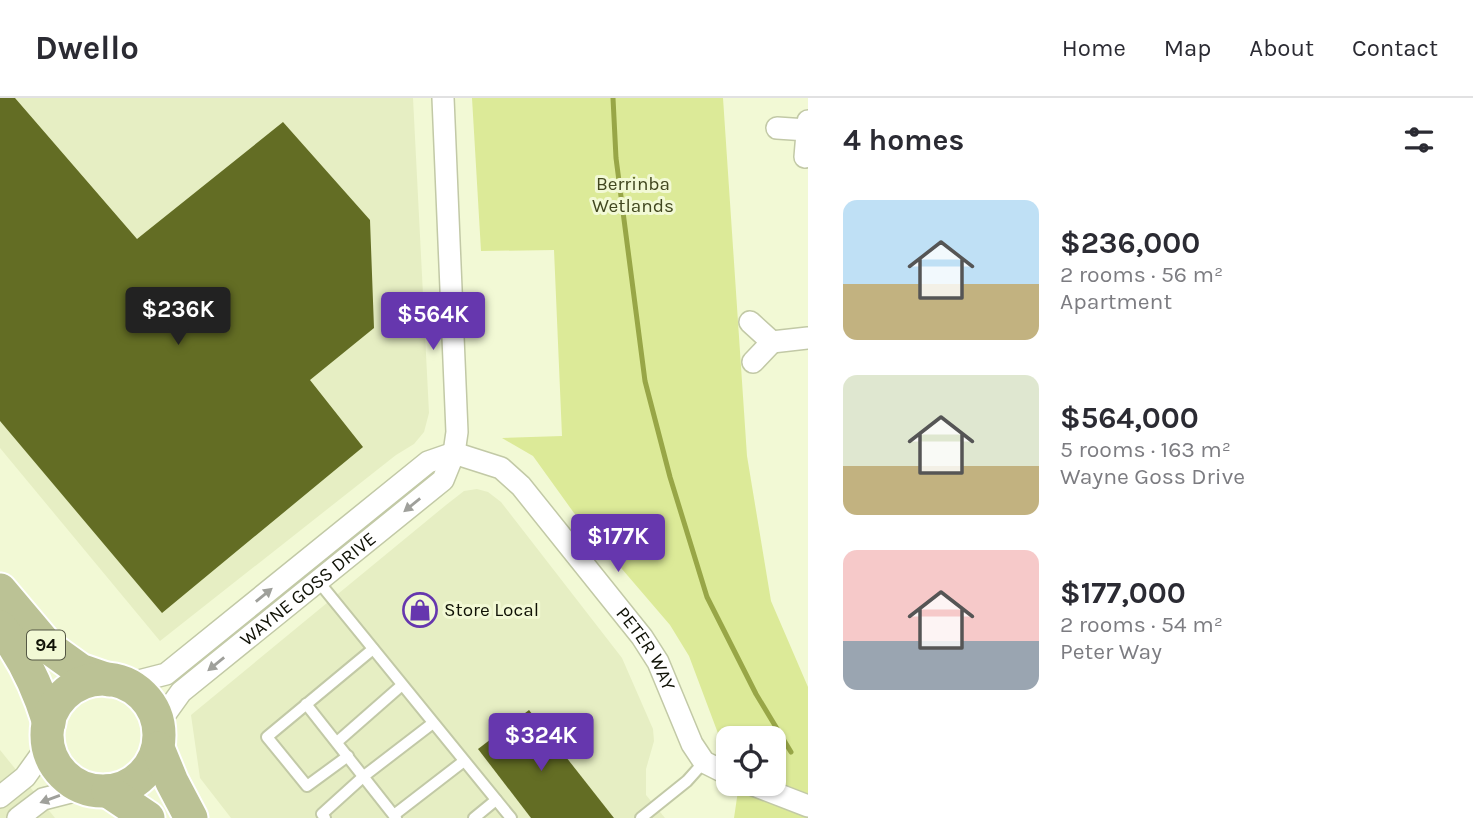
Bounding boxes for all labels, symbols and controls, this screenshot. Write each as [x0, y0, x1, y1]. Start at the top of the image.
text: Dwello [35, 29, 139, 67]
text: Home [1062, 34, 1126, 62]
text: Map [1164, 34, 1211, 62]
text: About [1249, 34, 1314, 62]
text: Contact [1352, 34, 1438, 62]
icon: filters [1400, 121, 1438, 159]
text: 4 homes [843, 122, 964, 158]
park label: Berrinba Wetlands [592, 173, 674, 217]
text: $236,000 [1060, 225, 1200, 261]
icon: home [899, 228, 983, 312]
text: 2 rooms · 56 m² [1060, 261, 1223, 288]
pin: $236K [129, 288, 227, 347]
text: Apartment [1060, 288, 1172, 315]
pin: $564K [384, 292, 482, 352]
text: $236K [141, 296, 215, 323]
text: $564K [397, 301, 469, 328]
text: $564,000 [1060, 400, 1199, 436]
icon: home [899, 403, 983, 487]
text: 5 rooms · 163 m² [1060, 436, 1231, 463]
text: Wayne Goss Drive [1060, 463, 1245, 490]
one-way arrow [403, 497, 421, 512]
pin: $177K [569, 514, 667, 574]
text: $177K [587, 523, 649, 550]
street label: WAYNE GOSS DRIVE [236, 528, 381, 651]
text: $177,000 [1060, 575, 1186, 611]
icon: home [899, 578, 983, 662]
one-way arrow [254, 588, 272, 603]
shop icon: Store Local [401, 591, 439, 629]
place label: Store Local [444, 599, 539, 621]
street label: PETER WAY [611, 603, 680, 694]
text: 2 rooms · 54 m² [1060, 611, 1223, 638]
road number: 94 [27, 630, 65, 660]
text: Peter Way [1060, 638, 1162, 665]
one-way arrow [208, 656, 226, 671]
pin: $324K [492, 714, 590, 773]
text: $324K [505, 722, 577, 749]
map controls [716, 726, 786, 796]
button: locate [716, 726, 786, 796]
one-way arrow [39, 793, 60, 804]

